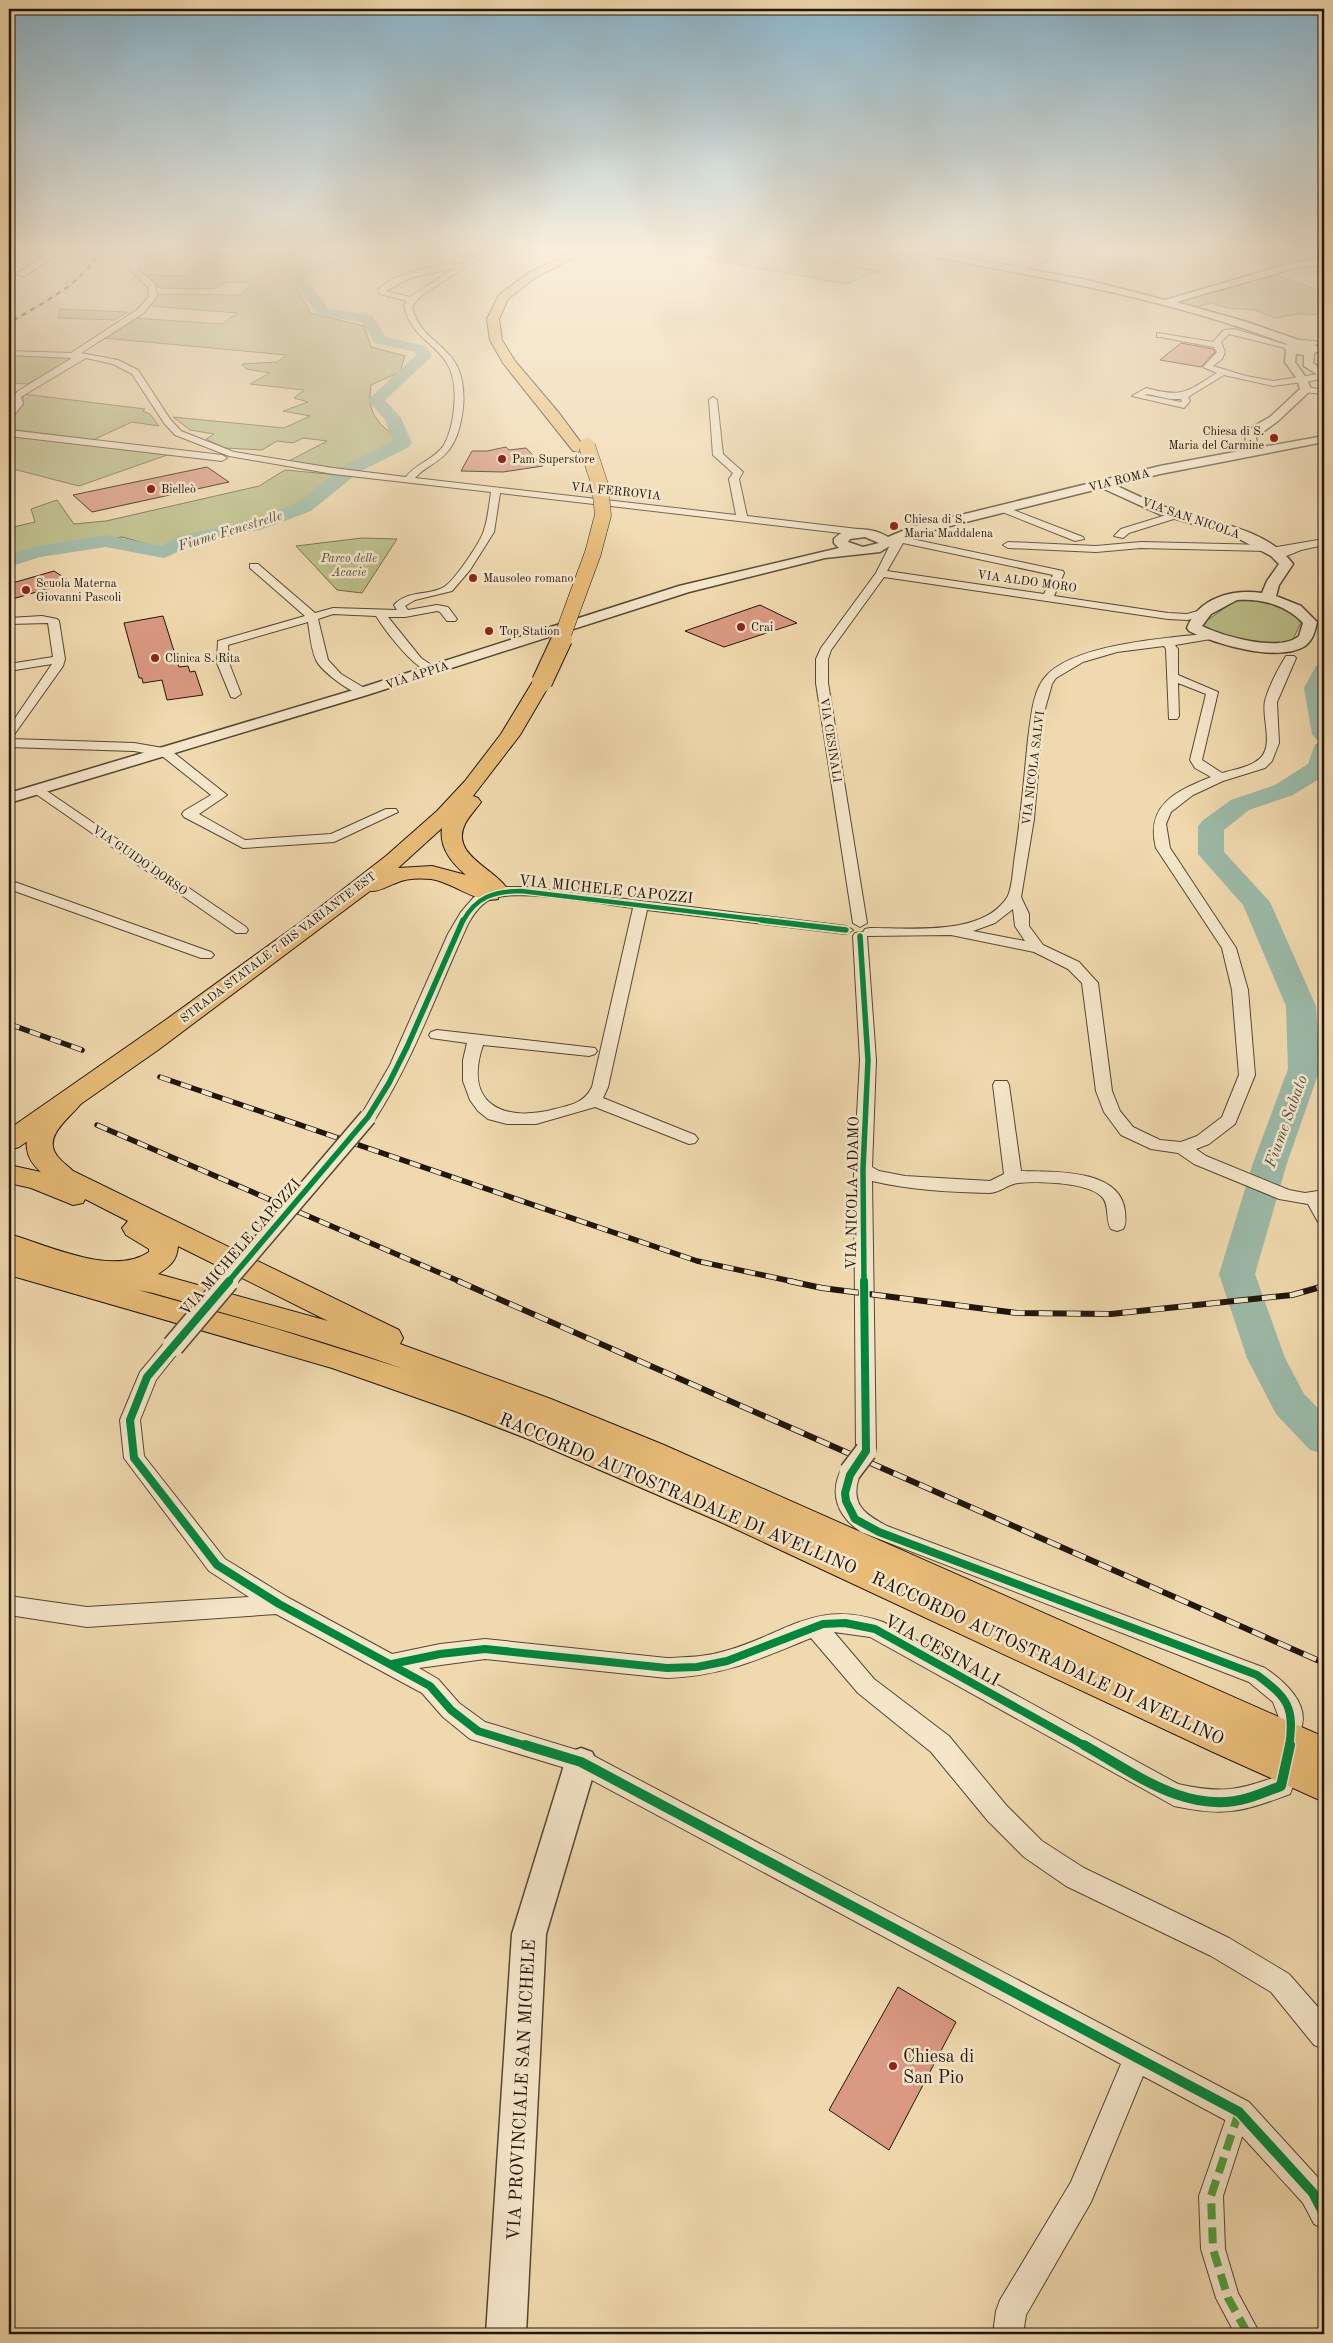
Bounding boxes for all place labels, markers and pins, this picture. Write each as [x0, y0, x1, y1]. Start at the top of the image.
place label: Chiesa di S. Maria del Carmine [1169, 426, 1264, 452]
marker: Chiesa di S. Maria del Carmine [1268, 432, 1280, 444]
marker: Pam Superstore [496, 453, 508, 465]
place label: Pam Superstore [512, 454, 595, 466]
marker: Bielleò [145, 483, 157, 495]
place label: Bielleò [161, 484, 196, 496]
place label: Chiesa di S. Maria Maddalena [904, 514, 993, 540]
marker: Chiesa di S. Maria Maddalena [888, 520, 900, 532]
marker: Mausoleo romano [467, 572, 479, 584]
place label: Mausoleo romano [483, 573, 573, 585]
place label: Scuola Materna Giovanni Pascoli [36, 578, 121, 604]
marker: Scuola Materna Giovanni Pascoli [20, 584, 32, 596]
marker: Crai [735, 621, 747, 633]
place label: Crai [751, 622, 773, 634]
marker: Top Station [483, 625, 495, 637]
place label: Top Station [499, 626, 560, 638]
marker: Clinica S. Rita [149, 652, 161, 664]
place label: Clinica S. Rita [165, 653, 240, 665]
place label: Chiesa di San Pio [903, 2048, 974, 2087]
marker: Chiesa di San Pio [887, 2060, 899, 2072]

